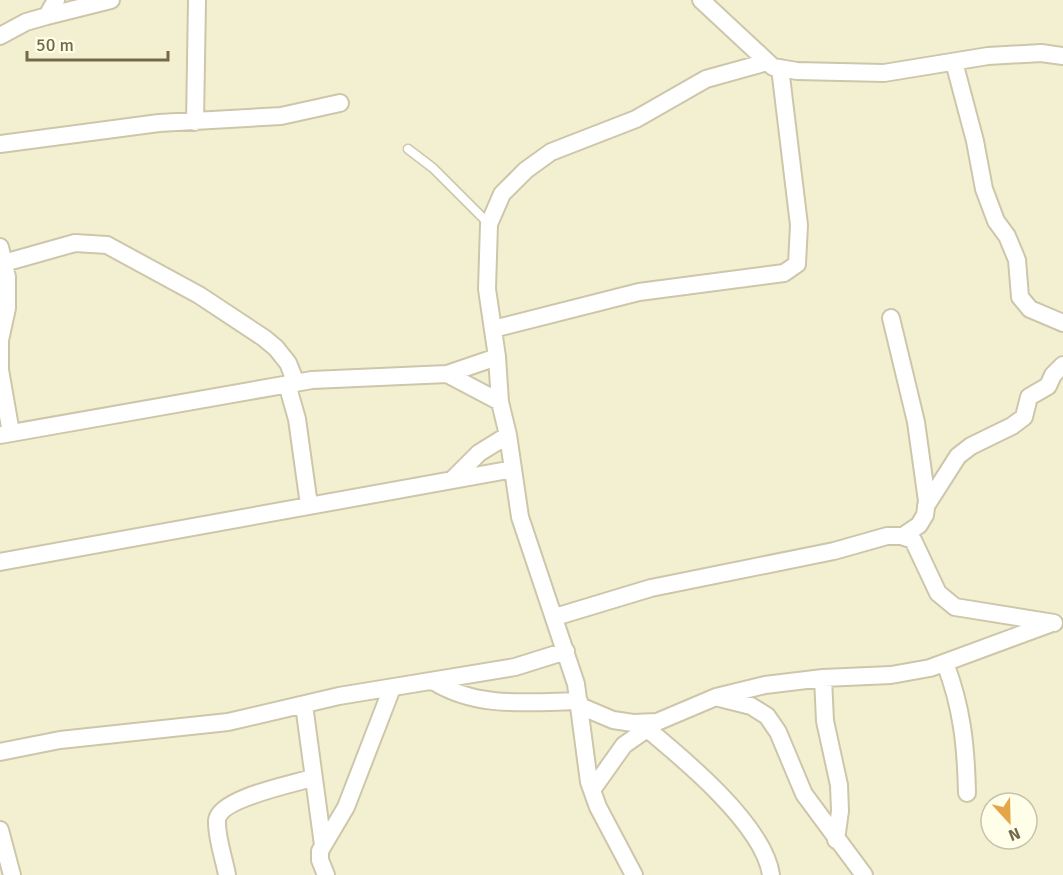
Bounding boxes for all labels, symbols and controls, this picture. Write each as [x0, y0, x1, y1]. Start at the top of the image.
scale bar [27, 24, 168, 62]
text: 50 m [36, 34, 74, 56]
north arrow [979, 791, 1039, 851]
text: N [1005, 823, 1023, 845]

